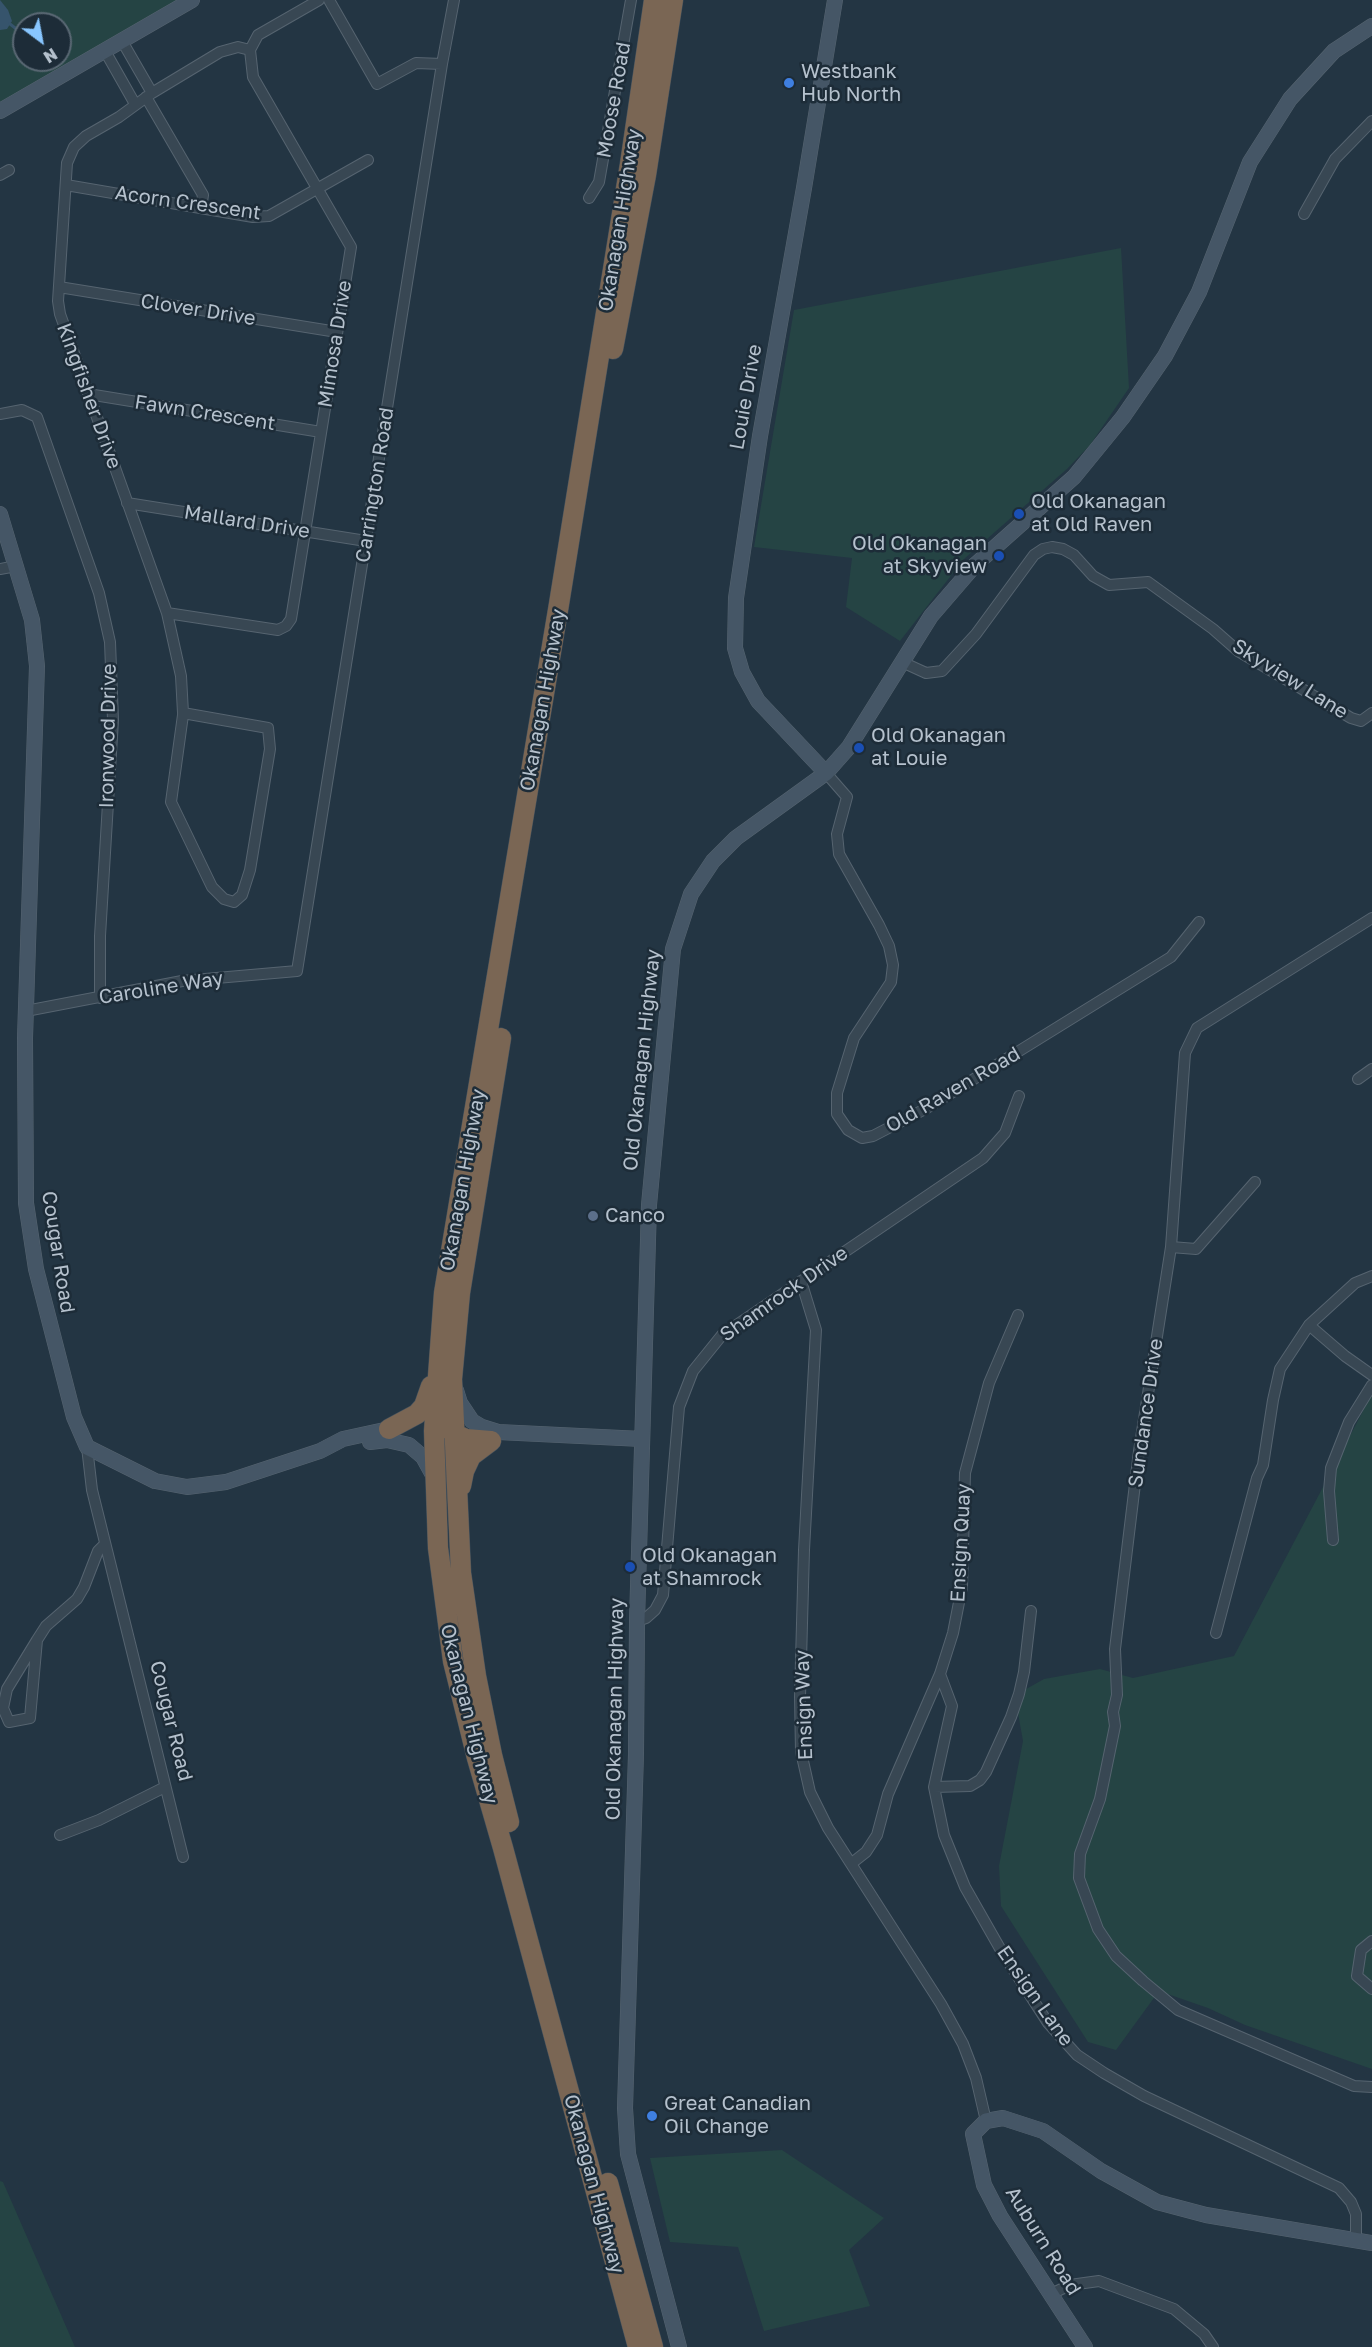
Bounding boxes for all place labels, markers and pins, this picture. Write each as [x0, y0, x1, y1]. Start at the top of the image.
place label: Westbank Hub North [801, 60, 901, 107]
marker: Westbank Hub North [782, 76, 796, 90]
place label: Old Okanagan at Old Raven [1031, 490, 1166, 537]
marker: Old Okanagan at Old Raven [1012, 507, 1026, 521]
place label: Old Okanagan at Skyview [852, 532, 987, 579]
marker: Old Okanagan at Skyview [992, 549, 1006, 563]
place label: Old Okanagan at Louie [871, 724, 1006, 771]
marker: Old Okanagan at Louie [852, 741, 866, 755]
place label: Canco [605, 1204, 665, 1228]
marker: Canco [586, 1209, 600, 1223]
place label: Old Okanagan at Shamrock [642, 1544, 777, 1591]
marker: Old Okanagan at Shamrock [623, 1560, 637, 1574]
place label: Great Canadian Oil Change [664, 2092, 811, 2139]
marker: Great Canadian Oil Change [645, 2109, 659, 2123]

